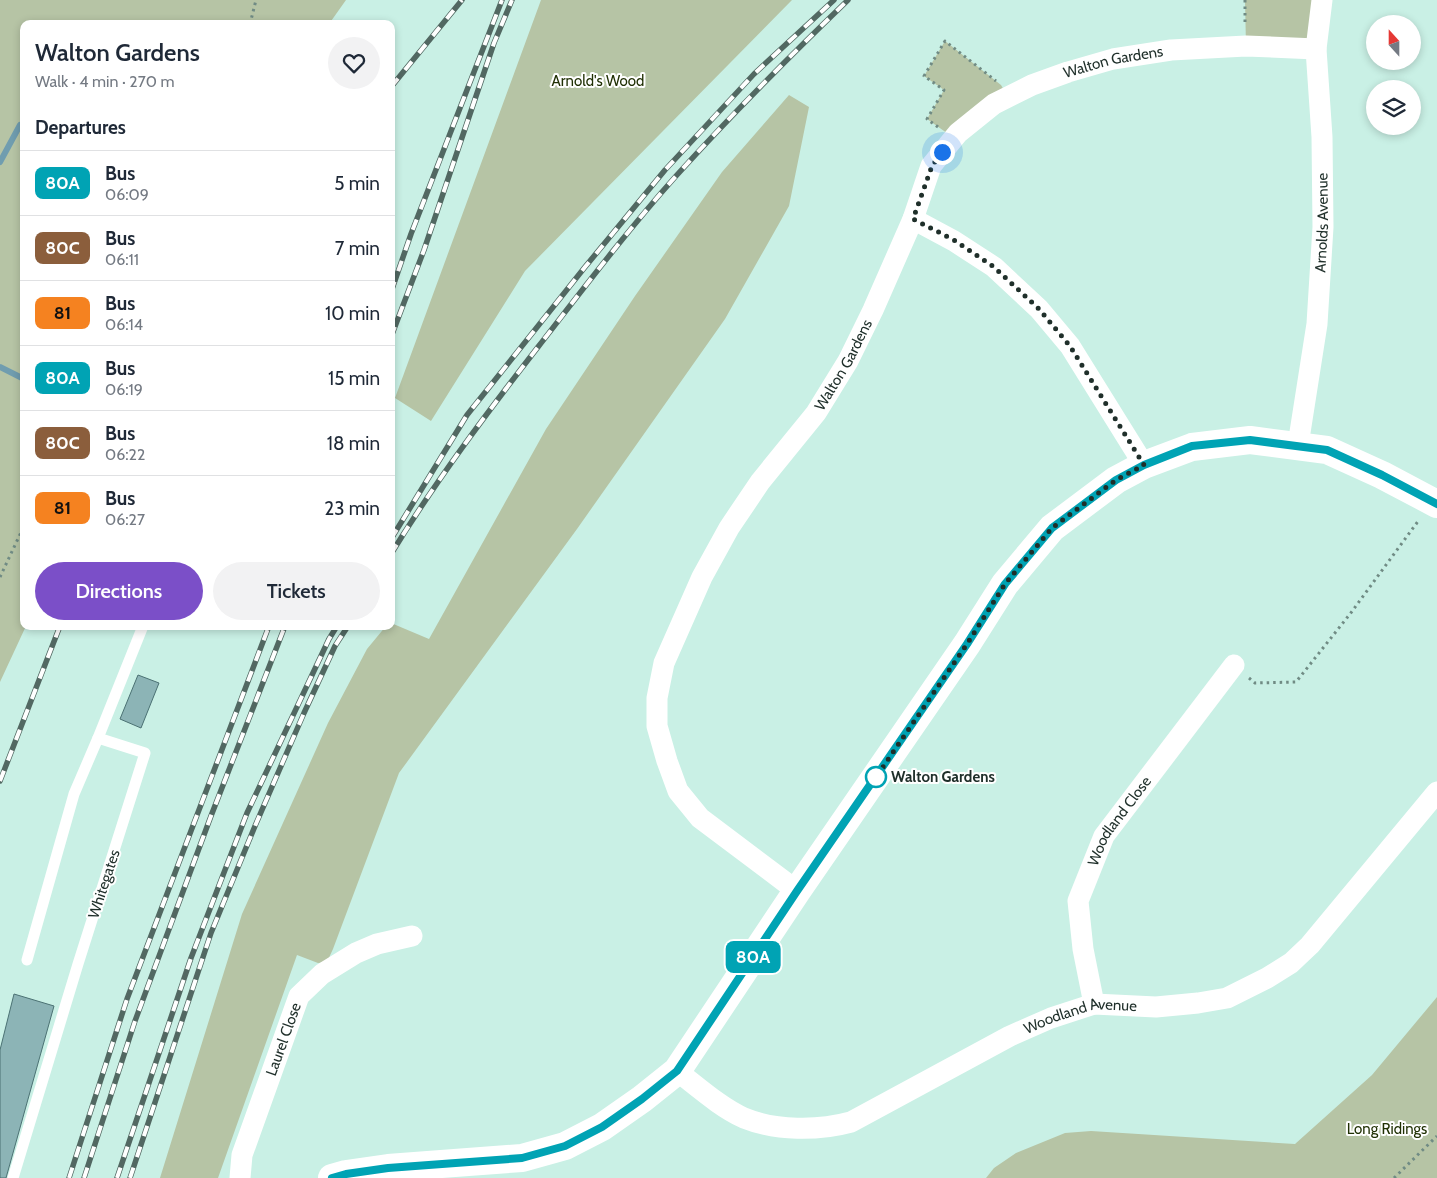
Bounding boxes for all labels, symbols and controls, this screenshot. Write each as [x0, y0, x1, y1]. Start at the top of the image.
north arrow [1366, 15, 1421, 70]
map controls [1366, 15, 1421, 135]
button: heart [328, 37, 380, 89]
text: Walton Gardens [35, 38, 200, 67]
street label: Walton Gardens [1061, 42, 1164, 82]
text: Walk · 4 min · 270 m [35, 72, 174, 91]
park label: Arnold's Wood [552, 72, 644, 90]
button: layers [1366, 80, 1421, 135]
text: Departures [35, 116, 126, 139]
your location [930, 140, 955, 165]
text: Bus [105, 162, 135, 185]
text: 80A [45, 172, 80, 194]
text: 5 min [334, 172, 380, 195]
street label: Arnolds Avenue [1311, 172, 1332, 273]
text: 06:09 [105, 185, 149, 204]
text: Bus [105, 227, 135, 250]
text: 80C [45, 237, 80, 259]
text: 7 min [335, 237, 380, 260]
text: 06:11 [105, 250, 139, 269]
text: Bus [105, 292, 135, 315]
text: 81 [54, 302, 71, 324]
text: 10 min [325, 302, 380, 325]
text: 06:14 [105, 315, 143, 334]
street label: Walton Gardens [811, 316, 876, 414]
text: Bus [105, 357, 135, 380]
text: 80A [45, 367, 80, 389]
text: 15 min [328, 367, 380, 390]
text: 06:19 [105, 380, 143, 399]
text: Bus [105, 422, 135, 445]
text: 80C [45, 432, 80, 454]
text: 18 min [327, 432, 380, 455]
text: 06:22 [105, 445, 145, 464]
text: Bus [105, 487, 135, 510]
text: 81 [54, 497, 71, 519]
text: 23 min [324, 497, 380, 520]
text: 06:27 [105, 510, 145, 529]
button: Directions [35, 562, 203, 620]
button: Tickets [213, 562, 380, 620]
marker: Walton Gardens [865, 766, 887, 788]
place label: Walton Gardens [891, 768, 995, 786]
street label: Woodland Close [1084, 772, 1155, 869]
street label: Whitegates [84, 847, 124, 921]
line badge: 80A [724, 941, 782, 973]
text: 80A [736, 946, 770, 968]
street label: Woodland Avenue [1021, 994, 1138, 1038]
street label: Laurel Close [262, 1000, 305, 1078]
park label: Long Ridings [1347, 1120, 1427, 1138]

